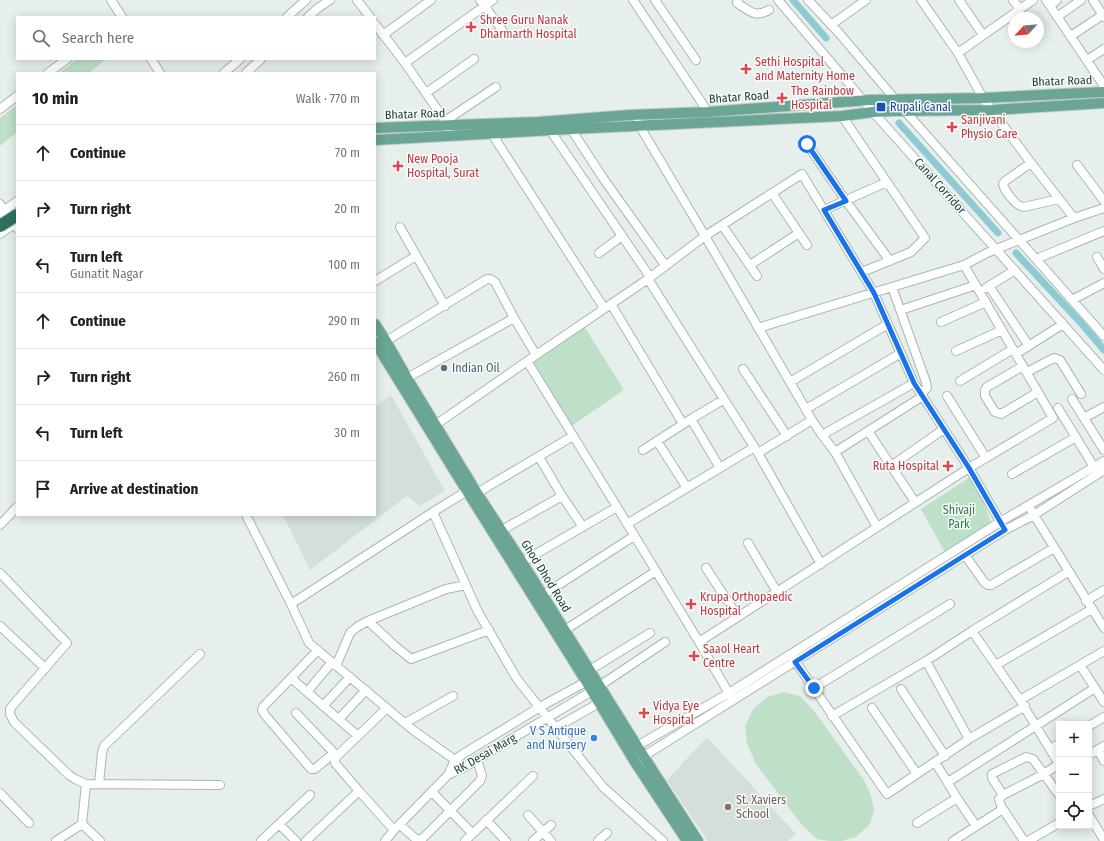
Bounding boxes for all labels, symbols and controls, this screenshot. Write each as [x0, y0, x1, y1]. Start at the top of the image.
north arrow [1008, 12, 1044, 48]
place label: Shree Guru Nanak Dharmarth Hospital [480, 13, 577, 41]
search box [16, 16, 376, 60]
marker: Shree Guru Nanak Dharmarth Hospital [465, 21, 477, 33]
icon: search [30, 27, 52, 49]
text: Search here [62, 29, 134, 47]
place label: Sethi Hospital and Maternity Home [755, 55, 855, 83]
marker: Sethi Hospital and Maternity Home [740, 63, 752, 75]
street label: Bhatar Road [1032, 73, 1092, 89]
place label: The Rainbow Hospital [791, 84, 854, 112]
text: 10 min [32, 88, 78, 109]
street label: Bhatar Road [708, 88, 770, 106]
text: Walk · 770 m [296, 91, 360, 106]
marker: The Rainbow Hospital [776, 92, 788, 104]
place label: Rupali Canal [890, 100, 951, 114]
marker: Rupali Canal [875, 101, 887, 113]
street label: Bhatar Road [385, 106, 445, 122]
place label: Sanjivani Physio Care [961, 113, 1018, 141]
marker: Sanjivani Physio Care [946, 121, 958, 133]
route start [798, 135, 816, 153]
icon: ahead [32, 142, 54, 164]
text: Continue [70, 144, 126, 162]
text: 70 m [335, 145, 360, 160]
place label: New Pooja Hospital, Surat [407, 152, 479, 180]
street label: Canal Corridor [911, 155, 969, 217]
marker: New Pooja Hospital, Surat [392, 160, 404, 172]
icon: right [32, 198, 54, 220]
text: Turn right [70, 200, 131, 218]
text: 20 m [334, 201, 360, 216]
text: Turn left [70, 248, 123, 266]
icon: left [32, 254, 54, 276]
text: 100 m [328, 257, 360, 272]
text: Gunatit Nagar [70, 266, 143, 281]
icon: ahead [32, 310, 54, 332]
text: Continue [70, 312, 126, 330]
text: 290 m [328, 313, 360, 328]
place label: Indian Oil [452, 361, 500, 375]
marker: Indian Oil [439, 363, 449, 373]
icon: right [32, 366, 54, 388]
text: Turn right [70, 368, 131, 386]
text: 260 m [328, 369, 360, 384]
icon: left [32, 422, 54, 444]
text: Turn left [70, 424, 123, 442]
text: 30 m [334, 425, 360, 440]
place label: Ruta Hospital [873, 459, 939, 473]
marker: Ruta Hospital [942, 460, 954, 472]
icon: arrive [32, 478, 54, 500]
text: Arrive at destination [70, 480, 198, 498]
park label: Shivaji Park [943, 503, 975, 531]
street label: Ghod Dhod Road [518, 537, 574, 615]
place label: Krupa Orthopaedic Hospital [700, 590, 793, 618]
marker: Krupa Orthopaedic Hospital [685, 598, 697, 610]
place label: Saaol Heart Centre [703, 642, 760, 670]
marker: Saaol Heart Centre [688, 650, 700, 662]
route end [805, 679, 823, 697]
place label: Vidya Eye Hospital [653, 699, 699, 727]
marker: Vidya Eye Hospital [638, 707, 650, 719]
map controls [1056, 721, 1092, 829]
button: + [1056, 721, 1092, 757]
place label: V S Antique and Nursery [526, 724, 587, 752]
street label: RK Desai Marg [451, 730, 519, 777]
marker: V S Antique and Nursery [589, 733, 599, 743]
button: − [1056, 757, 1092, 793]
place label: St. Xaviers School [736, 793, 786, 821]
button: locate [1056, 793, 1092, 829]
marker: St. Xaviers School [723, 802, 733, 812]

